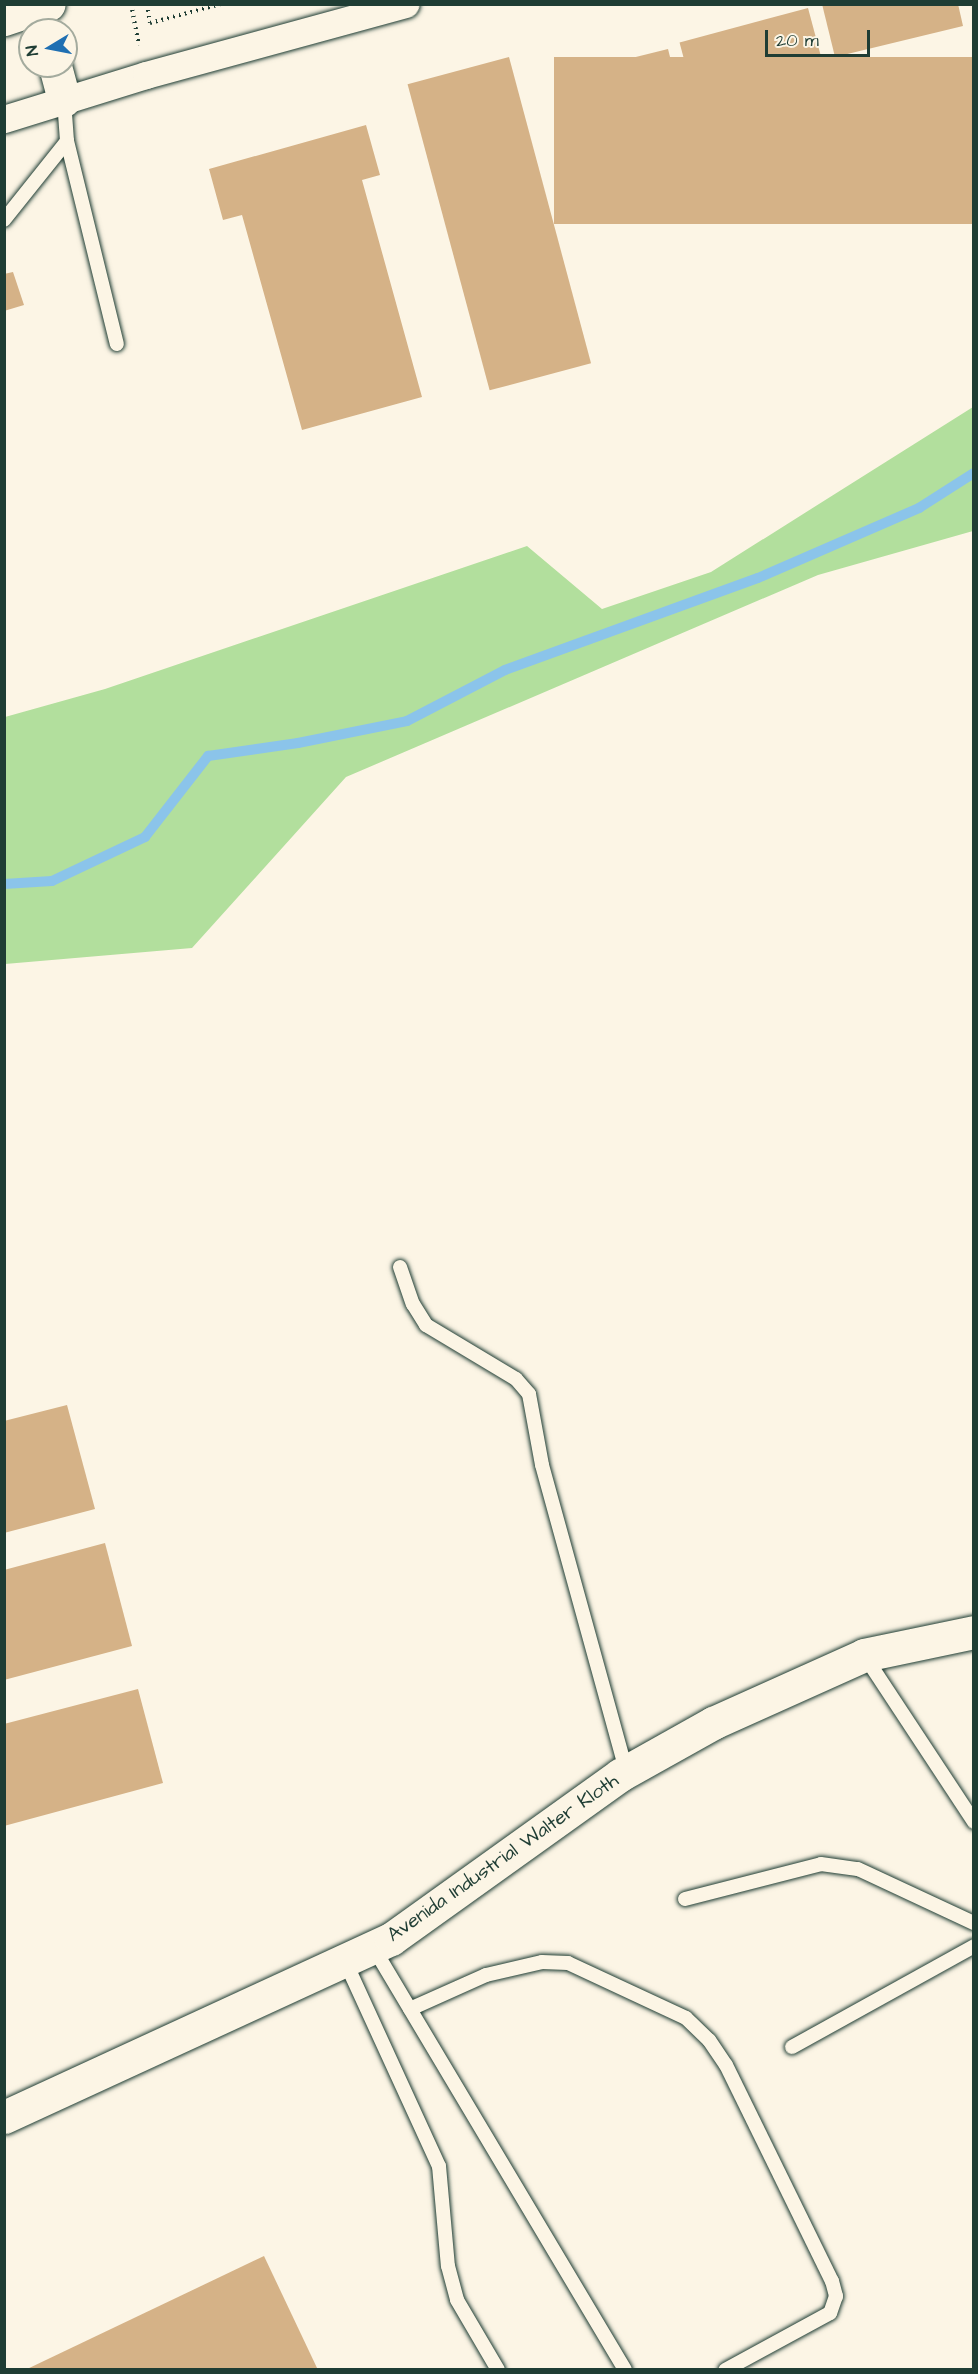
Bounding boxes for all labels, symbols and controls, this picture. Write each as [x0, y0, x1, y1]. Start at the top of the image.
north arrow [18, 18, 78, 78]
scale bar [768, 18, 873, 56]
text: 20 m [776, 28, 819, 53]
text: N [21, 44, 44, 58]
street label: Avenida Industrial Walter Kloth [383, 1769, 623, 1947]

